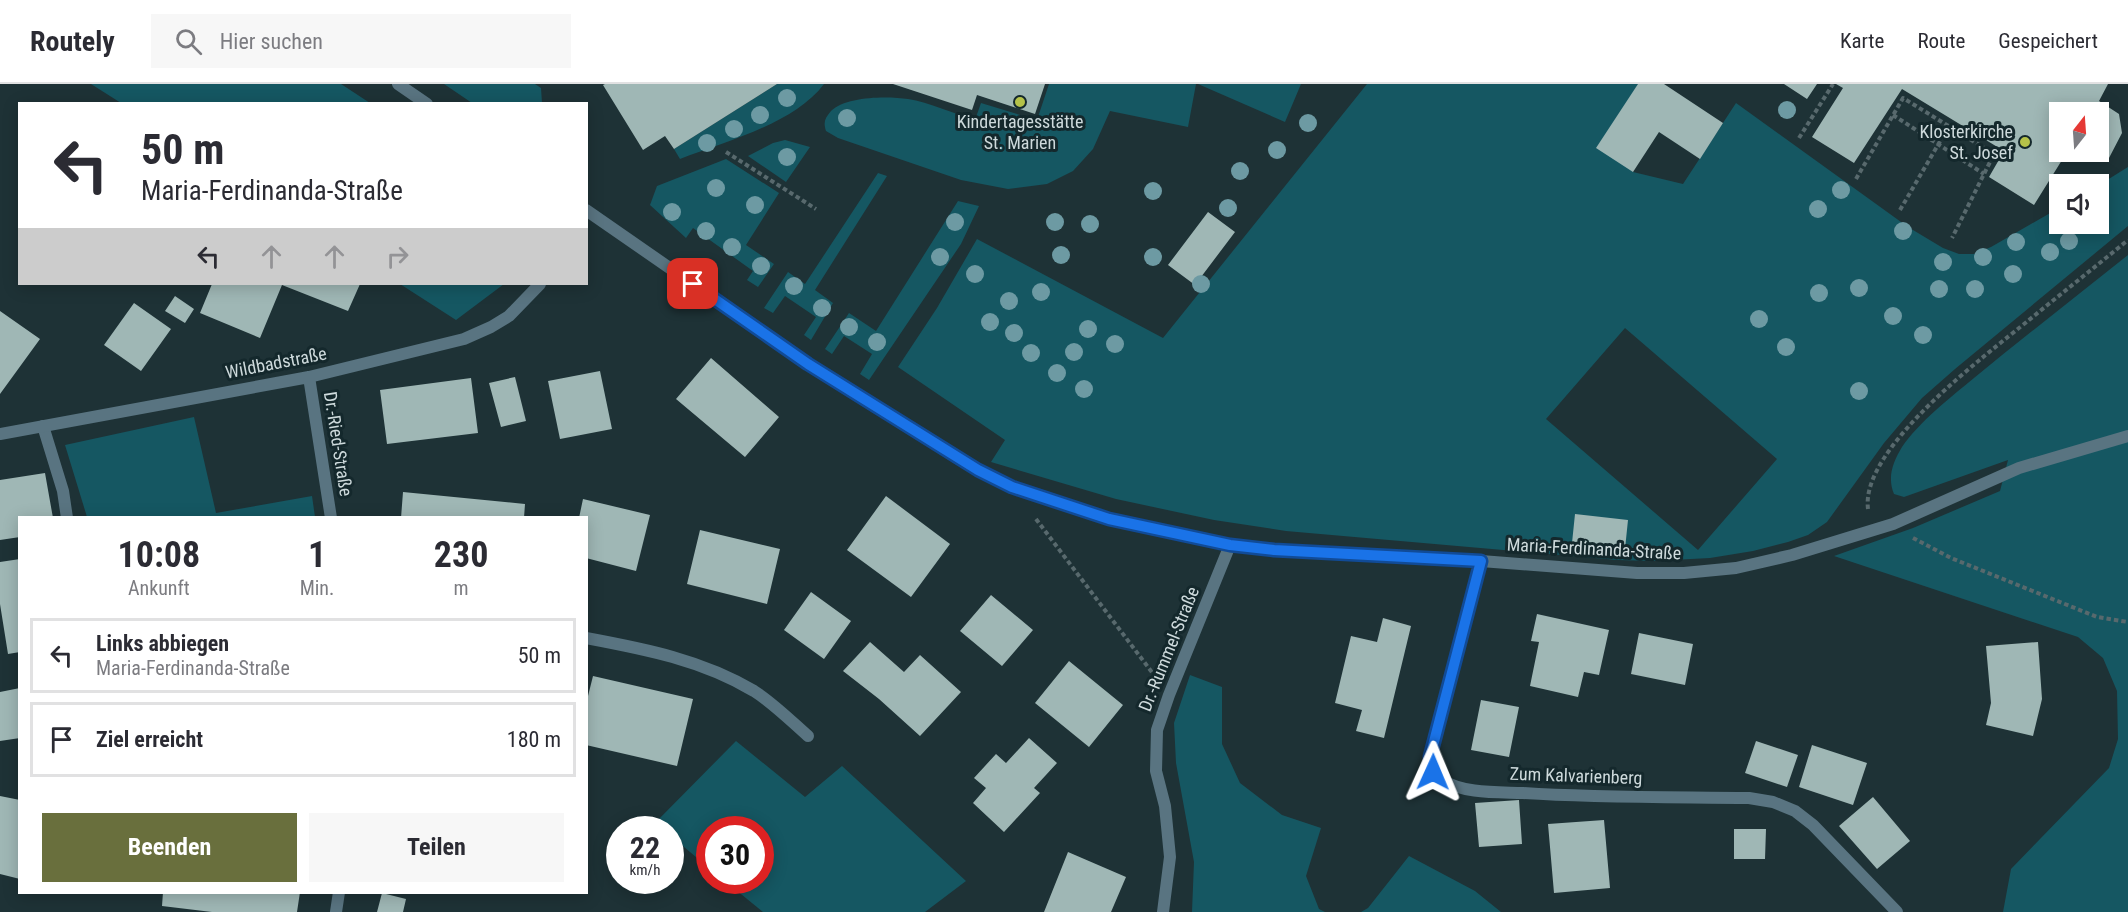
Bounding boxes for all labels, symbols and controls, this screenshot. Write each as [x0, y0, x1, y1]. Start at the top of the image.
search box [151, 14, 571, 68]
text: Routely [30, 25, 115, 58]
icon: search [172, 25, 205, 58]
text: Hier suchen [220, 29, 323, 54]
text: Karte [1840, 29, 1884, 53]
text: Route [1917, 29, 1965, 53]
text: Gespeichert [1998, 29, 2098, 53]
marker: Kindertagesstätte St. Marien [1013, 95, 1027, 109]
north arrow [2049, 102, 2109, 162]
map controls [2049, 102, 2109, 234]
place label: Kindertagesstätte St. Marien [957, 111, 1083, 153]
place label: Klosterkirche St. Josef [1920, 121, 2013, 163]
text: 50 m [141, 125, 224, 174]
icon: left [42, 126, 120, 204]
marker: Klosterkirche St. Josef [2018, 135, 2032, 149]
button: sound [2049, 174, 2109, 234]
text: Maria-Ferdinanda-Straße [141, 175, 403, 207]
icon: left [192, 240, 225, 273]
icon: ahead [255, 240, 288, 273]
icon: ahead [318, 240, 351, 273]
icon: right [381, 240, 414, 273]
pin [667, 258, 718, 309]
icon: arrive [676, 267, 709, 300]
street label: Wildbadstraße [224, 342, 328, 383]
street label: Dr.-Ried-Straße [320, 390, 357, 498]
street label: Maria-Ferdinanda-Straße [1506, 533, 1682, 564]
text: 10:08 [118, 534, 200, 576]
text: 1 [308, 534, 326, 576]
text: 230 [434, 534, 488, 576]
text: Ankunft [128, 576, 190, 600]
text: Min. [300, 576, 334, 600]
text: m [454, 576, 469, 600]
street label: Dr.-Rummel-Straße [1134, 583, 1203, 714]
text: Links abbiegen [96, 631, 229, 656]
icon: left [45, 639, 78, 672]
text: 50 m [518, 643, 561, 668]
text: Maria-Ferdinanda-Straße [96, 656, 290, 680]
icon: arrive [45, 723, 78, 756]
text: Ziel erreicht [96, 727, 203, 752]
text: 180 m [507, 727, 561, 752]
position arrow [1401, 740, 1465, 804]
street label: Zum Kalvarienberg [1509, 763, 1643, 788]
button: Beenden [42, 813, 297, 882]
button: Teilen [309, 813, 564, 882]
speed limit sign: 30 [696, 816, 774, 894]
text: 22 [630, 830, 660, 865]
text: km/h [630, 861, 660, 879]

